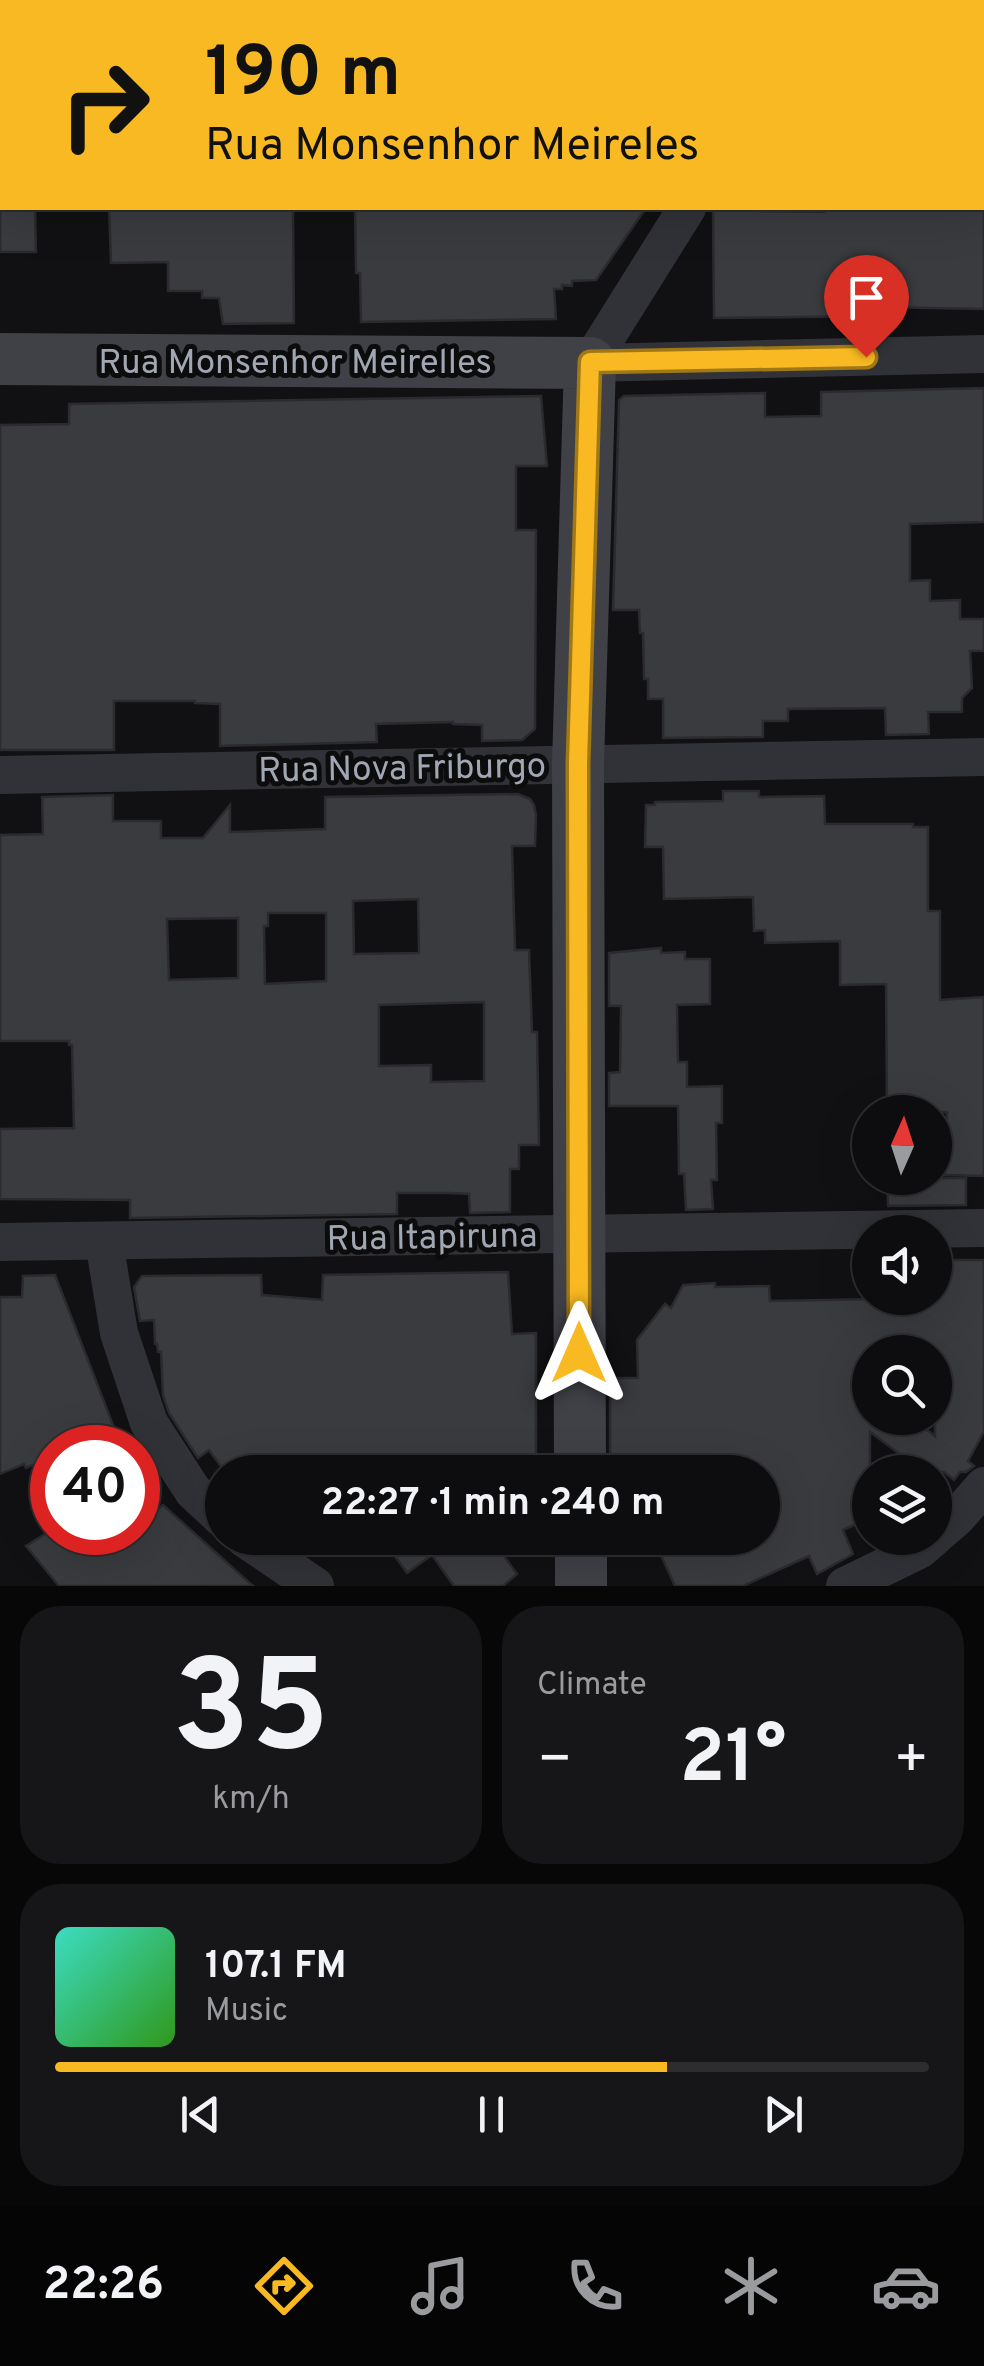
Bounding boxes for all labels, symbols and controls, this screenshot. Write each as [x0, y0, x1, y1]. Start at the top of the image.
text: 190 m [205, 32, 401, 121]
icon: right [40, 40, 170, 170]
text: Rua Monsenhor Meireles [205, 119, 699, 176]
pin [824, 255, 909, 358]
icon: arrive [839, 270, 894, 325]
street label: Rua Monsenhor Meirelles [98, 342, 492, 386]
street label: Rua Nova Friburgo [258, 745, 547, 795]
north arrow [852, 1095, 952, 1195]
map controls [852, 1095, 952, 1555]
street label: Rua Itapiruna [326, 1215, 538, 1263]
button: sound [852, 1215, 952, 1315]
position arrow [527, 1301, 631, 1405]
button: search [852, 1335, 952, 1435]
speed limit sign: 40 [30, 1425, 160, 1555]
button: layers [852, 1455, 952, 1555]
text: 22:27 · 1 min · 240 m [321, 1480, 664, 1529]
text: 35 [172, 1632, 330, 1797]
text: Climate [537, 1666, 647, 1706]
text: 21° [679, 1714, 787, 1809]
text: − [537, 1727, 572, 1797]
text: + [894, 1727, 929, 1797]
text: km/h [212, 1780, 290, 1820]
text: 107.1 FM [205, 1943, 347, 1992]
text: Music [205, 1992, 288, 2032]
icon: previous [173, 2087, 228, 2142]
icon: pause [464, 2087, 519, 2142]
icon: next [756, 2087, 811, 2142]
icon: directions [249, 2251, 319, 2321]
icon: music [405, 2251, 475, 2321]
icon: phone [560, 2251, 630, 2321]
icon: climate [716, 2251, 786, 2321]
icon: car [871, 2251, 941, 2321]
text: 22:26 [43, 2258, 164, 2315]

